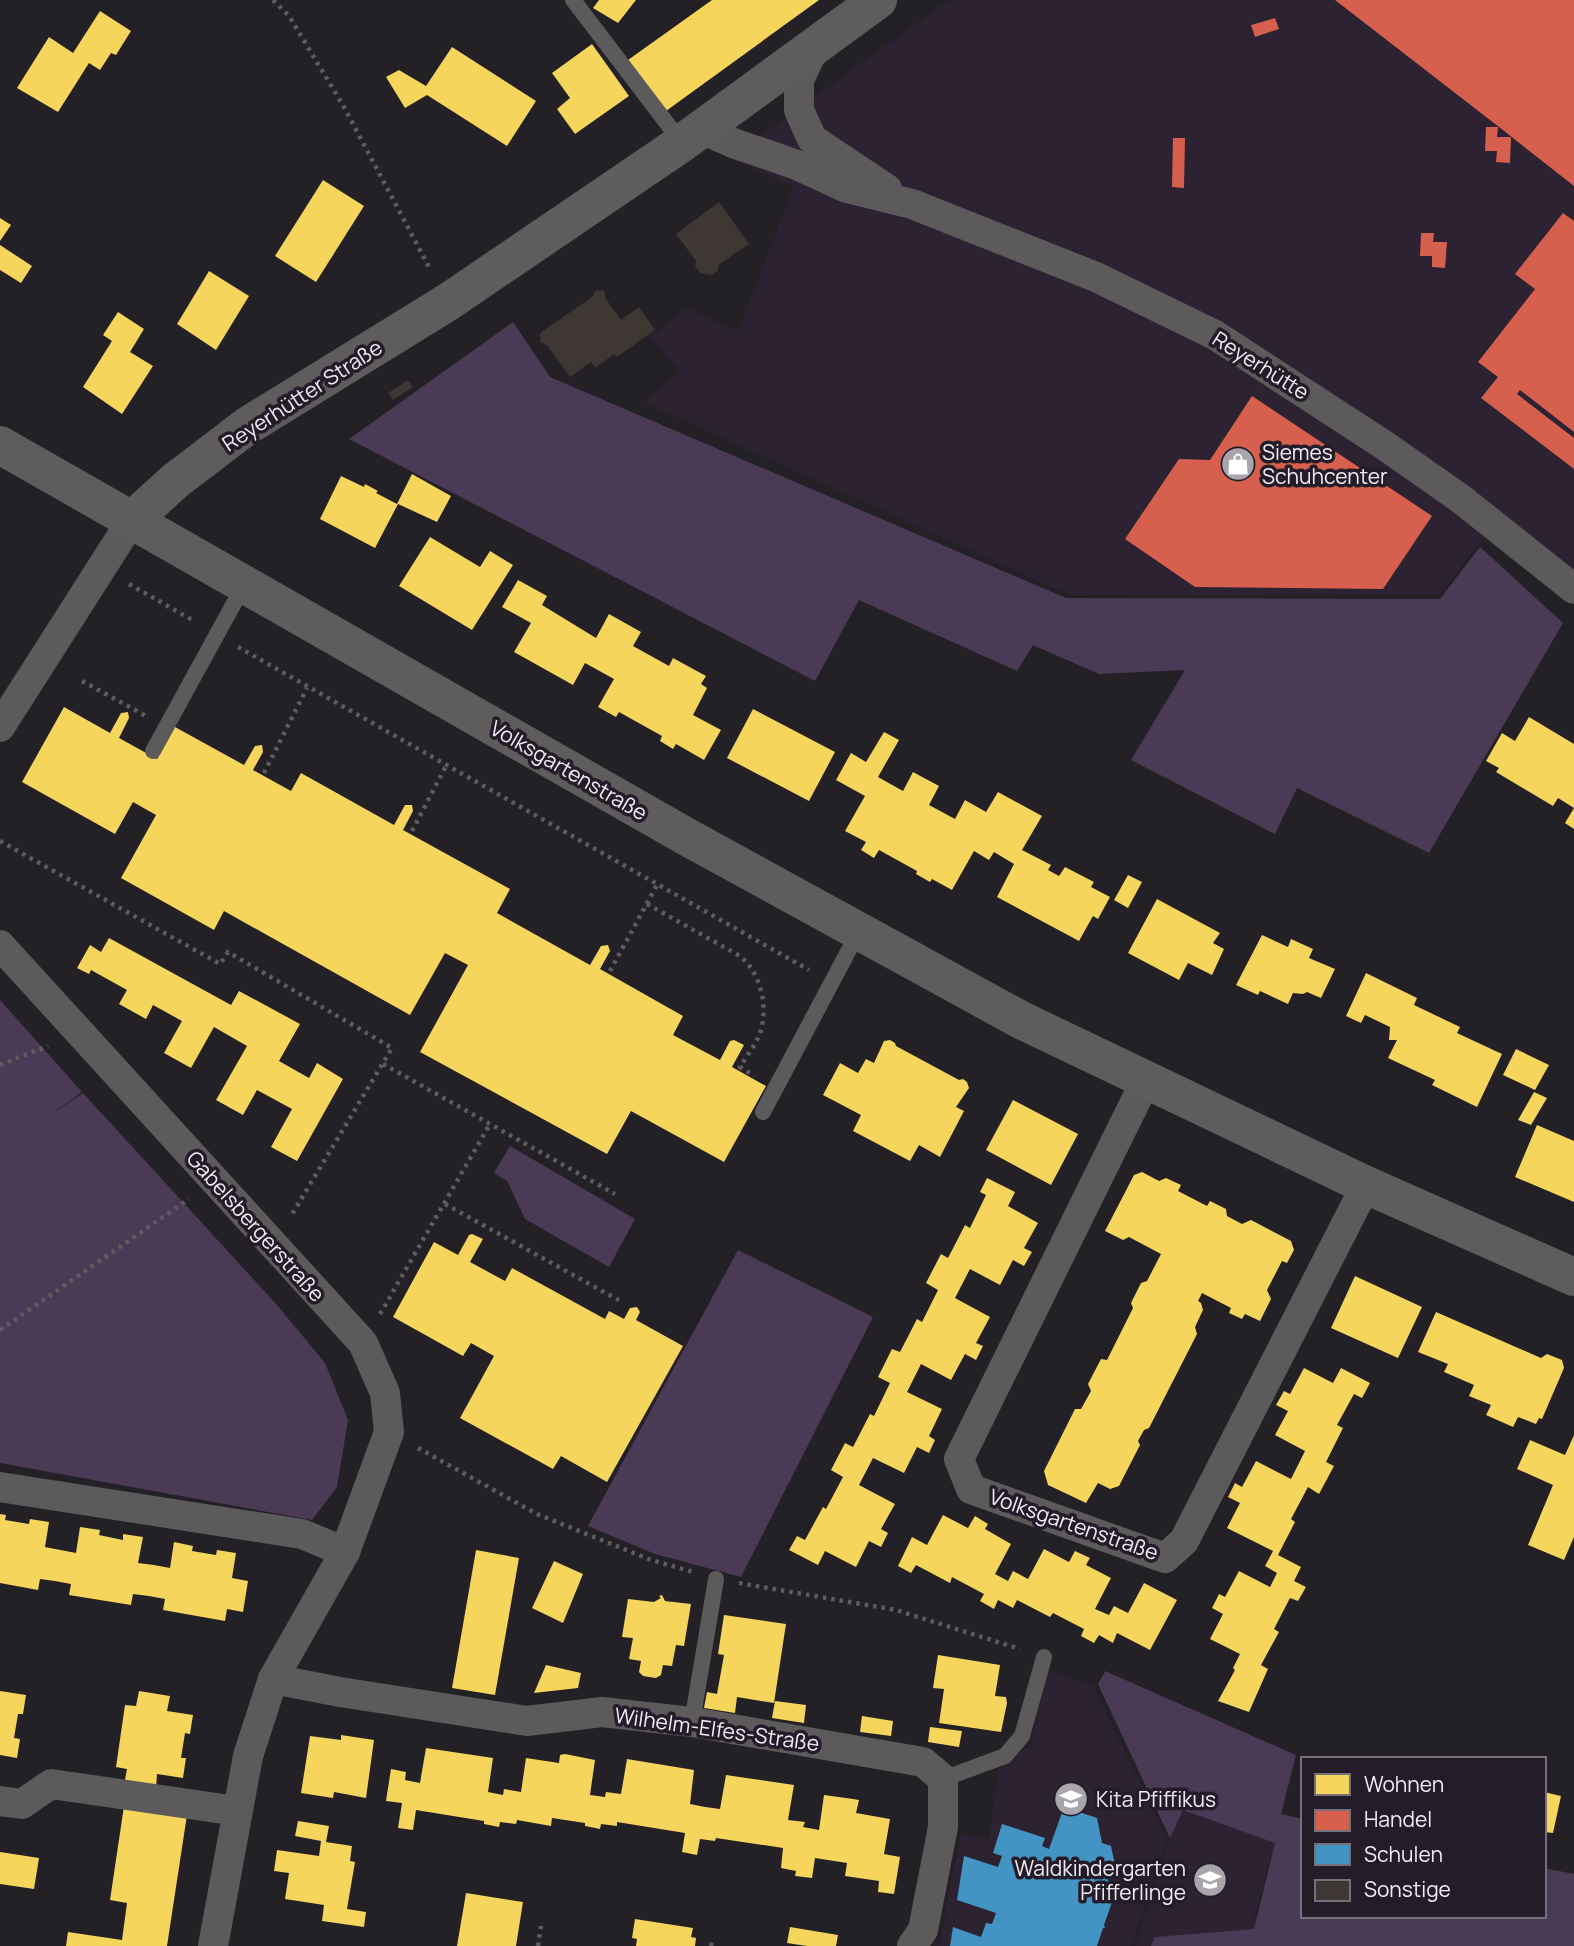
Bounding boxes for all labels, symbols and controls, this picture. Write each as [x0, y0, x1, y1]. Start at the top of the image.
street label: Reyerhütte [1208, 324, 1314, 406]
street label: Reyerhütter Straße [217, 333, 387, 457]
place label: Siemes Schuhcenter [1262, 438, 1388, 490]
shop icon: Siemes Schuhcenter [1219, 445, 1257, 483]
street label: Volksgartenstraße [485, 714, 653, 826]
street label: Gabelsbergerstraße [181, 1145, 331, 1307]
street label: Volksgartenstraße [986, 1482, 1162, 1566]
street label: Wilhelm-Elfes-Straße [613, 1701, 821, 1757]
legend [1301, 1757, 1546, 1918]
text: Wohnen [1364, 1770, 1444, 1798]
school or university icon: Kita Pfiffikus [1052, 1780, 1090, 1818]
place label: Kita Pfiffikus [1096, 1785, 1216, 1813]
text: Handel [1364, 1805, 1432, 1833]
text: Schulen [1364, 1840, 1443, 1868]
place label: Waldkindergarten Pfifferlinge [1015, 1854, 1186, 1906]
school or university icon: Waldkindergarten Pfifferlinge [1191, 1861, 1229, 1899]
text: Sonstige [1364, 1875, 1451, 1903]

